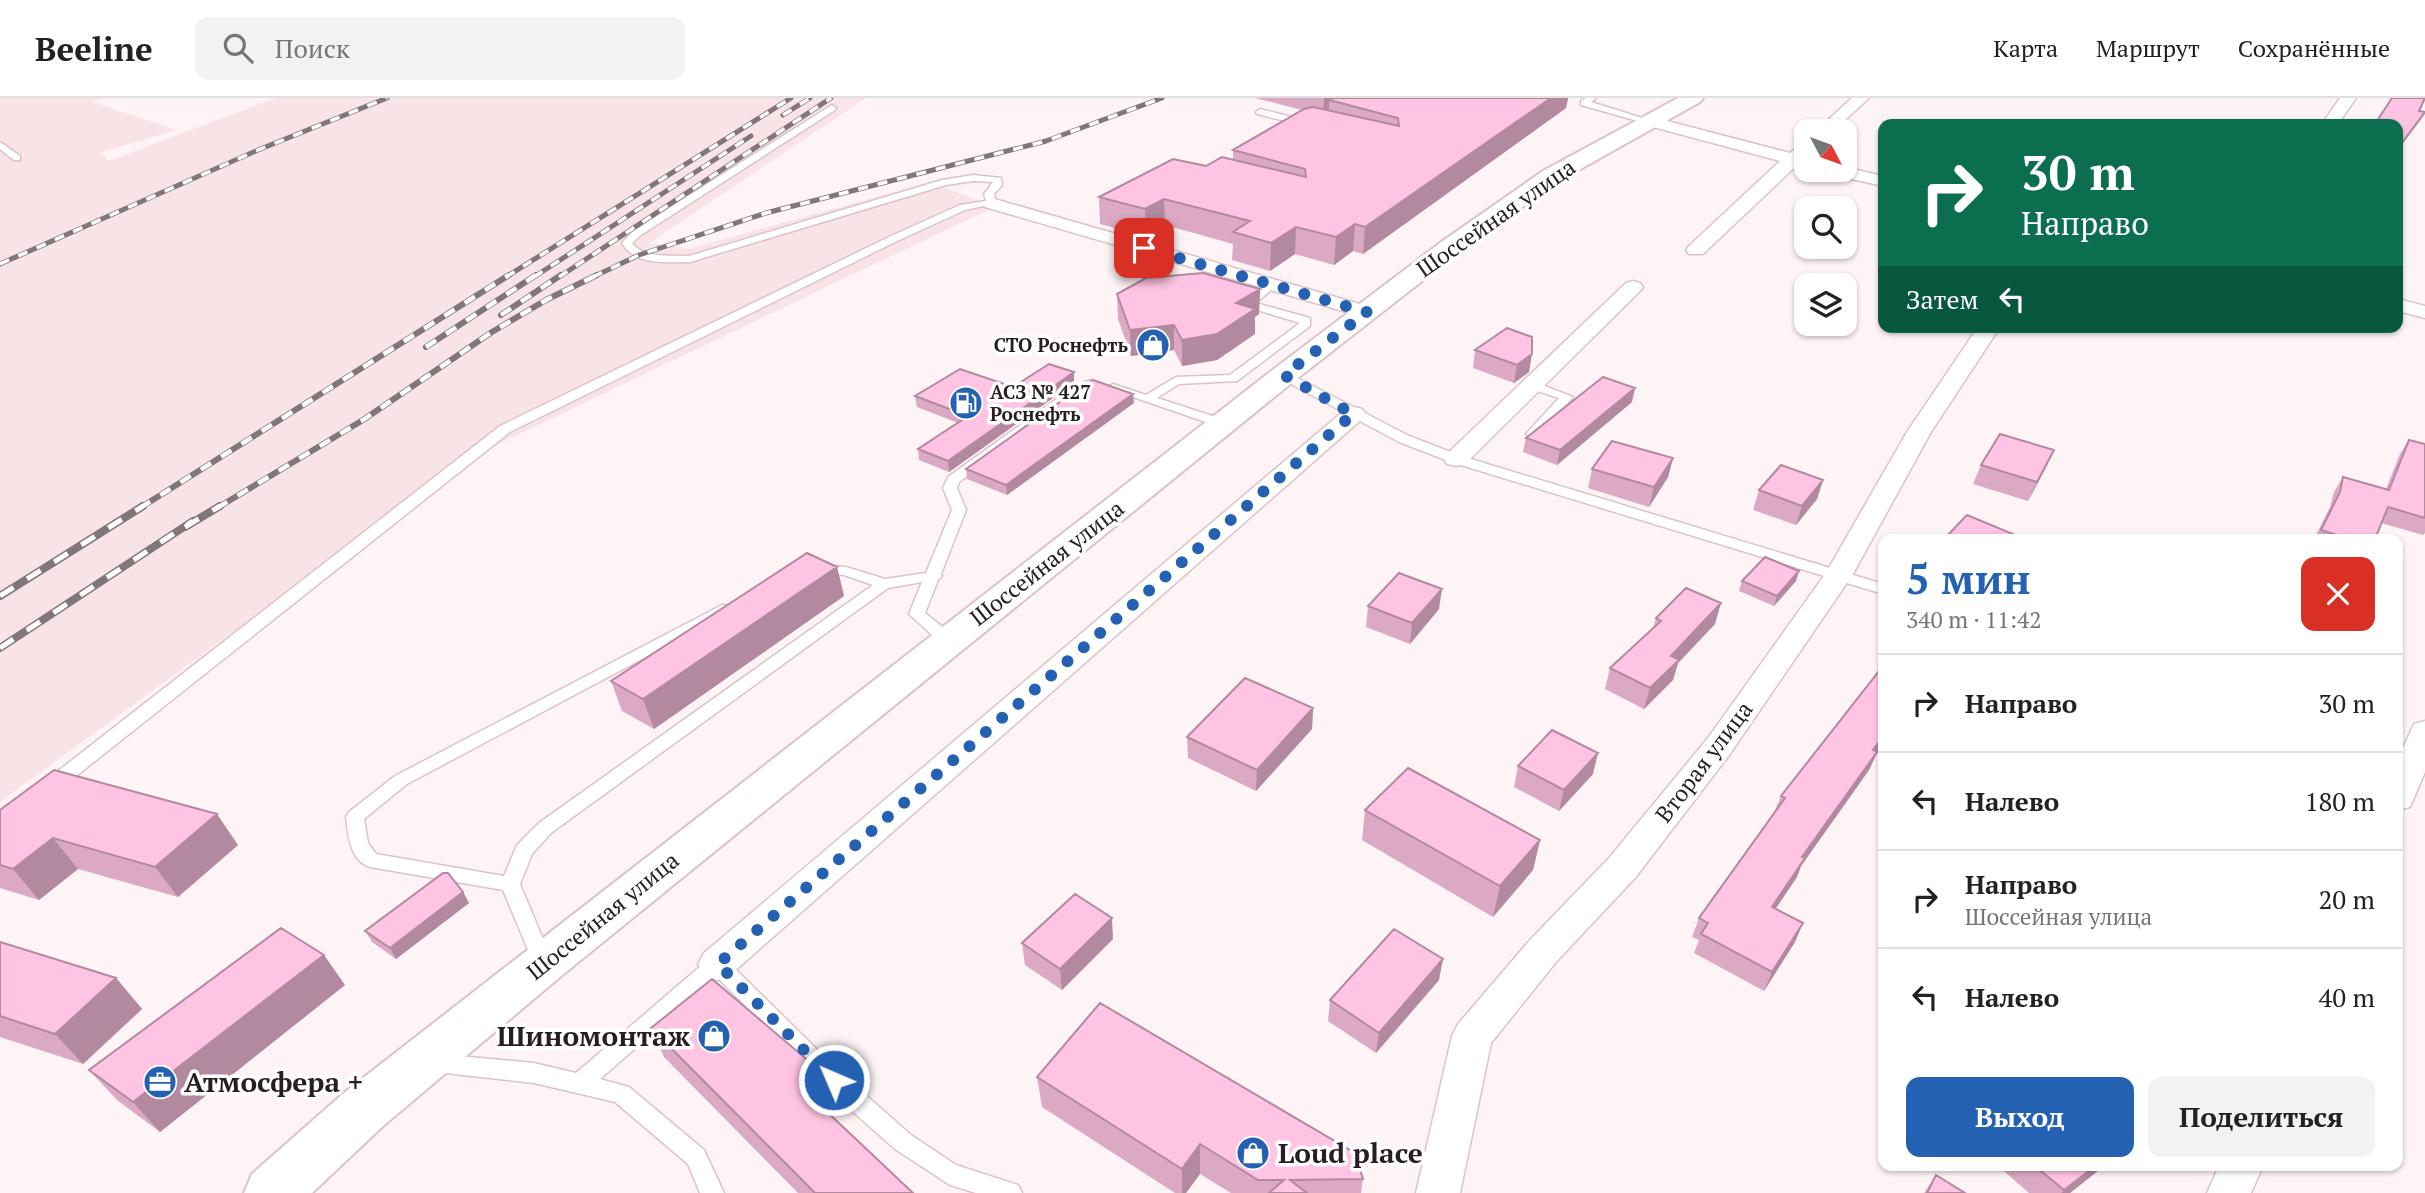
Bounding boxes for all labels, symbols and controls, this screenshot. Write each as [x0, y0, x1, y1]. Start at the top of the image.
search box [195, 17, 685, 80]
text: Beeline [35, 27, 153, 70]
icon: search [219, 29, 257, 67]
text: Поиск [275, 31, 350, 65]
text: Карта [1993, 32, 2058, 64]
text: Маршрут [2096, 32, 2200, 64]
text: Сохранённые [2238, 32, 2390, 64]
north arrow [1794, 119, 1857, 182]
map controls [1794, 119, 1857, 336]
text: 30 m [2021, 139, 2135, 204]
icon: right [1906, 147, 1997, 238]
street label: Шоссейная улица [1410, 151, 1582, 284]
button: search [1794, 196, 1857, 259]
text: Направо [2021, 202, 2149, 244]
pin [1114, 218, 1174, 278]
icon: arrive [1125, 229, 1163, 267]
button: layers [1794, 273, 1857, 336]
icon: left [1993, 280, 2031, 318]
text: Затем [1906, 282, 1979, 316]
shop icon: СТО Роснефть [1134, 326, 1172, 364]
place label: СТО Роснефть [994, 332, 1128, 357]
place label: АСЗ № 427 Роснефть [990, 379, 1091, 426]
fuel station icon: АСЗ № 427 Роснефть [947, 384, 985, 422]
street label: Шоссейная улица [963, 493, 1130, 632]
text: 5 мин [1906, 550, 2031, 606]
button: close [2301, 557, 2375, 631]
text: 340 m · 11:42 [1906, 604, 2041, 635]
icon: right [1906, 684, 1944, 722]
text: Направо [1965, 686, 2077, 720]
text: 30 m [2319, 686, 2375, 720]
street label: Вторая улица [1648, 695, 1760, 829]
icon: left [1906, 782, 1944, 820]
text: Налево [1965, 784, 2059, 818]
text: 180 m [2305, 784, 2375, 818]
street label: Шоссейная улица [520, 844, 685, 987]
text: Направо [1965, 867, 2077, 901]
icon: right [1906, 880, 1944, 918]
text: 20 m [2319, 882, 2375, 916]
text: Шоссейная улица [1965, 901, 2152, 932]
icon: left [1906, 978, 1944, 1016]
text: Налево [1965, 980, 2059, 1014]
text: 40 m [2319, 980, 2375, 1014]
place label: Шиномонтаж [497, 1017, 691, 1054]
shop icon: Шиномонтаж [695, 1017, 733, 1055]
position arrow [797, 1043, 871, 1117]
office icon: Атмосфера + [141, 1063, 179, 1101]
place label: Атмосфера + [184, 1063, 363, 1100]
button: Выход [1906, 1077, 2134, 1157]
button: Поделиться [2148, 1077, 2375, 1157]
shop icon: Loud place [1234, 1134, 1272, 1172]
place label: Loud place [1278, 1134, 1423, 1171]

